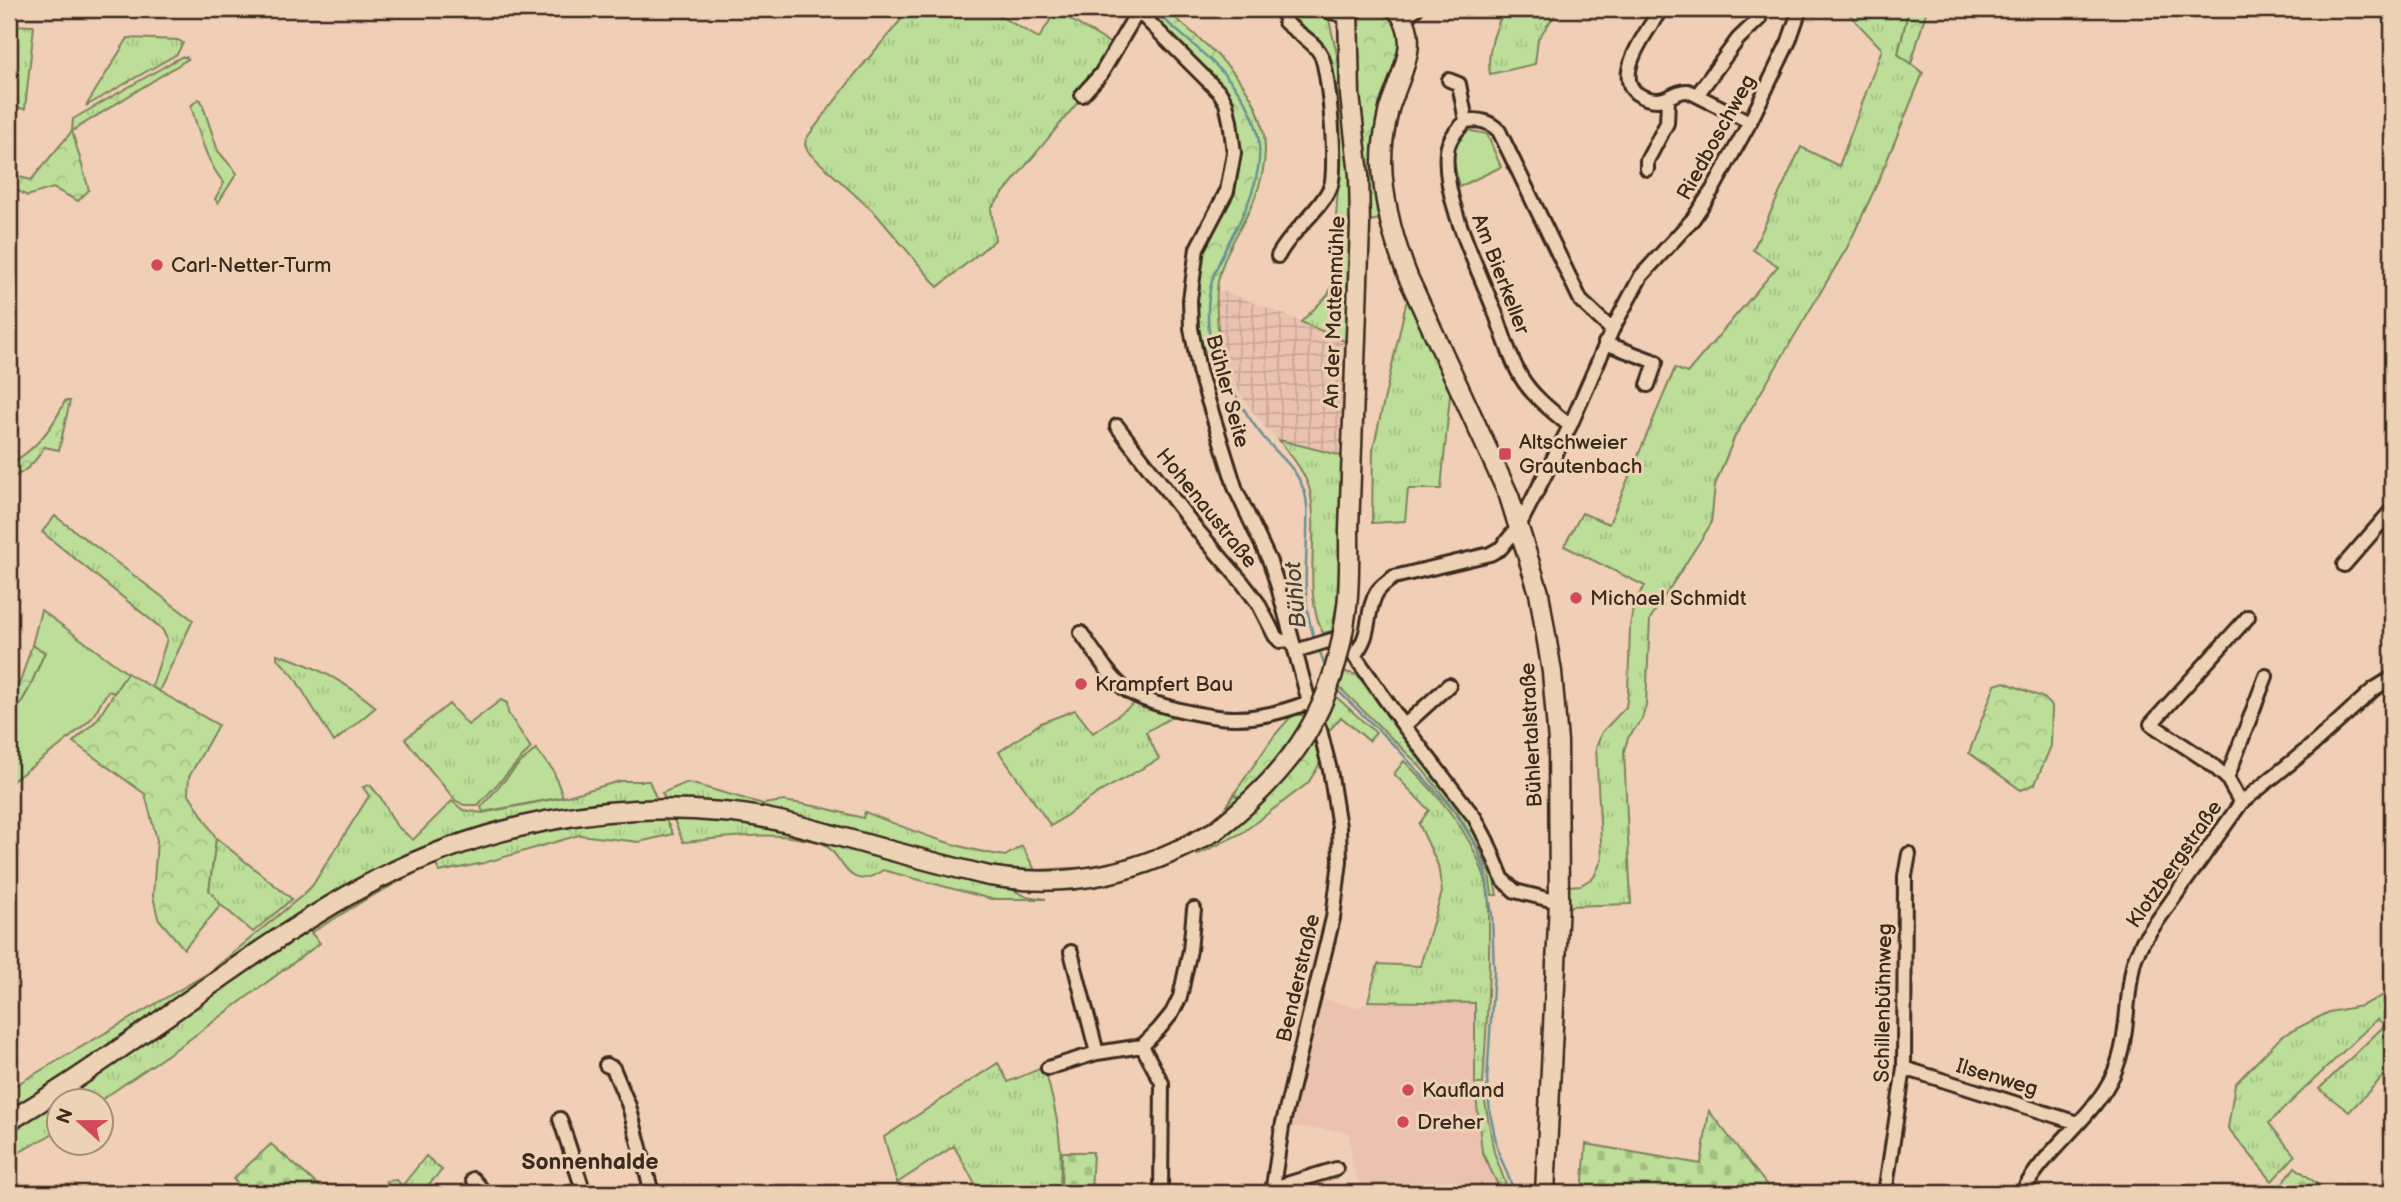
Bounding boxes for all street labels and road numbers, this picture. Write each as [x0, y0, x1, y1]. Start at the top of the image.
street label: Riedboschweg [1672, 70, 1761, 204]
street label: Am Bierkeller [1466, 210, 1535, 338]
street label: An der Mattenmühle [1319, 215, 1350, 409]
street label: Bühler Seite [1200, 332, 1255, 450]
street label: Hohenaustraße [1151, 443, 1263, 573]
street label: Bühlertalstraße [1515, 662, 1548, 808]
street label: Klotzbergstraße [2121, 796, 2228, 933]
street label: Benderstraße [1272, 912, 1325, 1045]
street label: Schillenbühnweg [1870, 923, 1897, 1083]
street label: Ilsenweg [1953, 1053, 2041, 1102]

